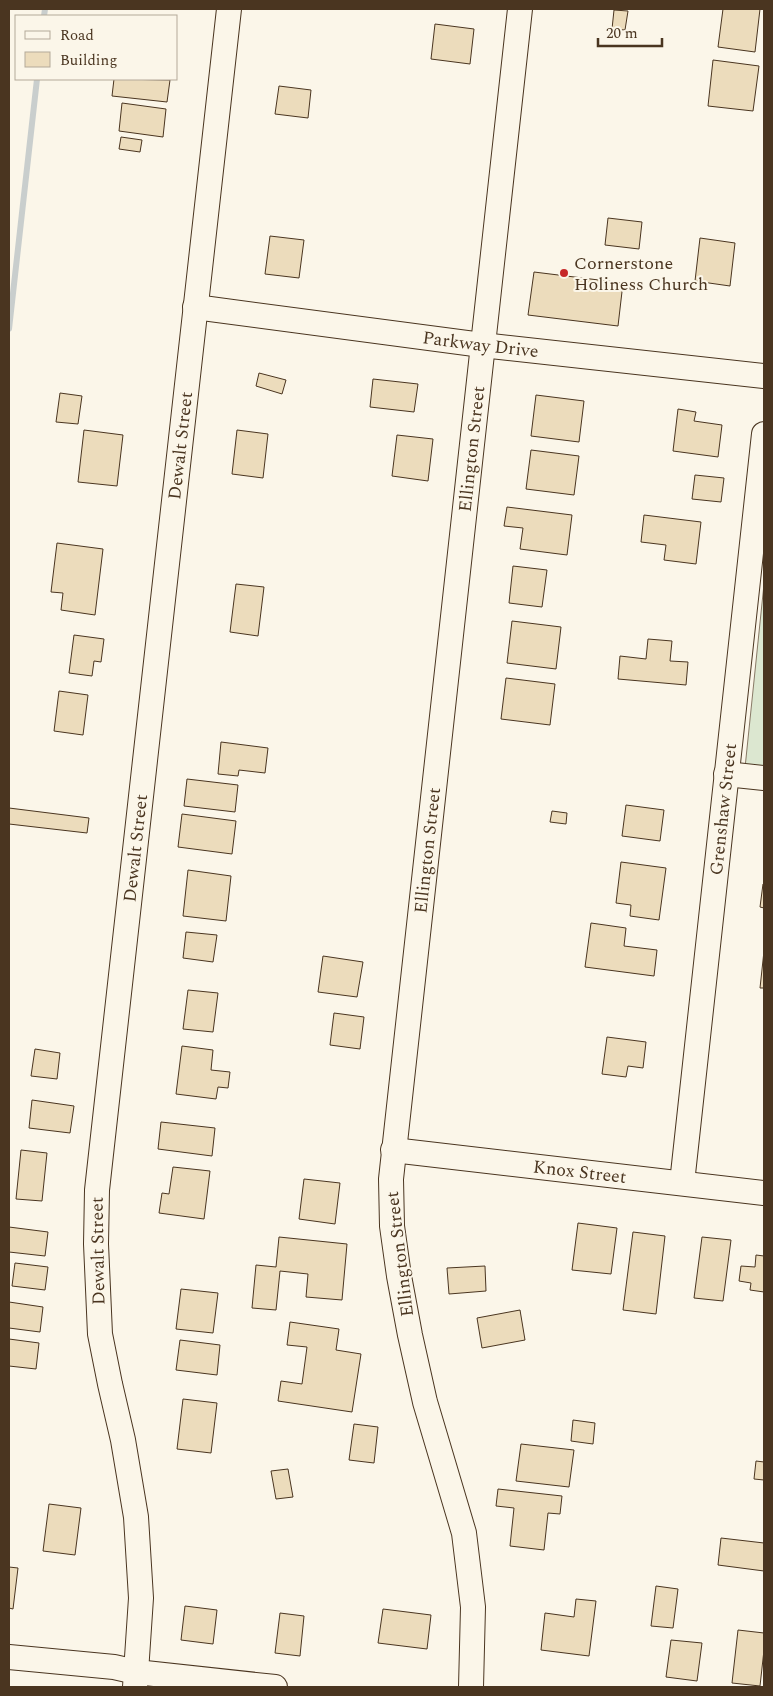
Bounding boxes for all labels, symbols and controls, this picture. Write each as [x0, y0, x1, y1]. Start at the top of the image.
legend [15, 15, 178, 80]
scale bar [598, 15, 662, 47]
text: 20 m [606, 22, 638, 45]
text: Road [60, 24, 94, 47]
text: Building [60, 49, 117, 72]
place label: Cornerstone Holiness Church [574, 250, 708, 298]
marker: Cornerstone Holiness Church [558, 267, 570, 279]
street label: Parkway Drive [421, 324, 540, 365]
street label: Ellington Street [451, 384, 492, 513]
street label: Dewalt Street [161, 390, 200, 501]
street label: Grenshaw Street [702, 742, 744, 877]
street label: Ellington Street [407, 786, 448, 915]
street label: Dewalt Street [116, 793, 155, 904]
street label: Knox Street [532, 1153, 628, 1190]
street label: Ellington Street [379, 1190, 421, 1318]
street label: Dewalt Street [84, 1197, 112, 1305]

